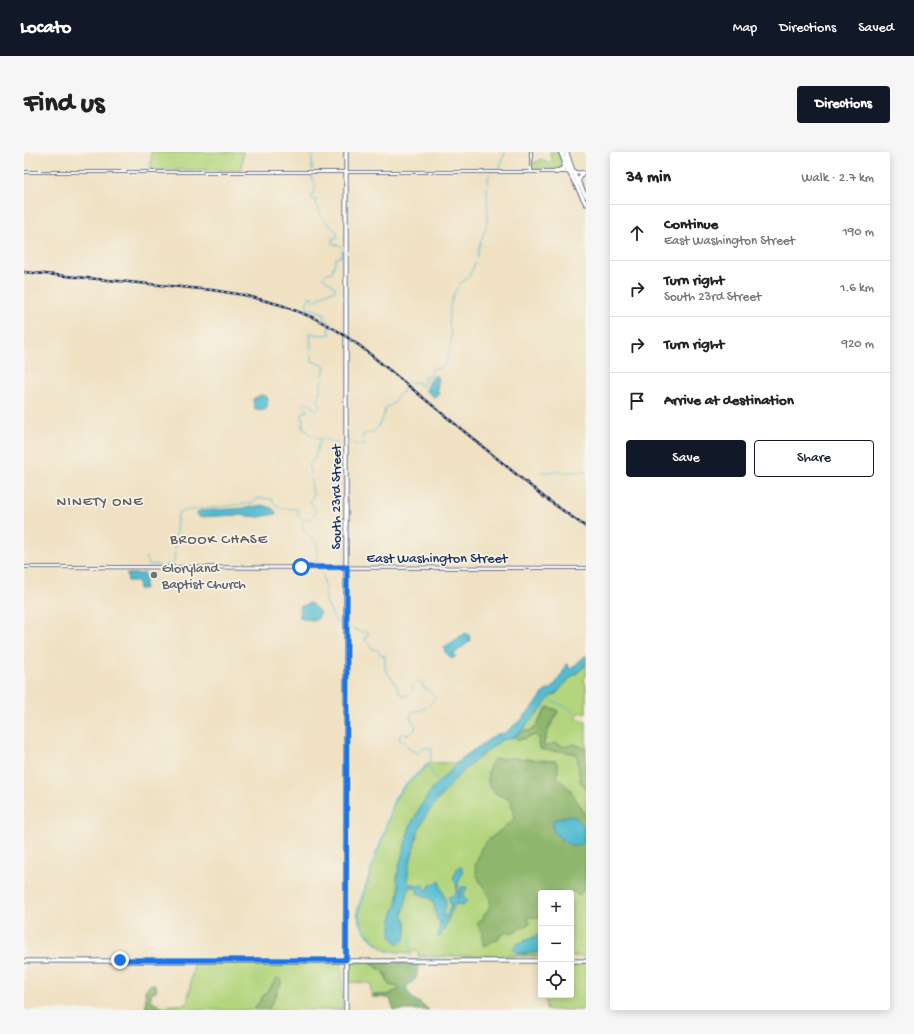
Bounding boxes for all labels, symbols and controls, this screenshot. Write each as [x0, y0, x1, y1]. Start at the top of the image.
text: Locato [20, 17, 71, 40]
text: Map [733, 20, 757, 37]
text: Directions [779, 20, 836, 37]
text: Saved [858, 20, 894, 37]
button: Directions [797, 86, 890, 123]
text: Find us [24, 88, 104, 121]
text: 34 min [626, 168, 671, 188]
text: Walk · 2.7 km [802, 171, 874, 186]
text: Continue [664, 216, 718, 234]
icon: ahead [626, 222, 648, 244]
text: 190 m [843, 225, 874, 240]
text: East Washington Street [664, 234, 795, 249]
text: Turn right [664, 272, 724, 290]
icon: right [626, 278, 648, 300]
text: 1.6 km [840, 281, 874, 296]
text: South 23rd Street [664, 290, 761, 305]
icon: right [626, 334, 648, 356]
text: Turn right [664, 336, 724, 354]
text: 920 m [841, 337, 874, 352]
icon: arrive [626, 390, 648, 412]
text: Arrive at destination [664, 392, 794, 410]
button: Save [626, 440, 746, 477]
button: Share [754, 440, 874, 477]
street label: South 23rd Street [329, 443, 346, 549]
district label: NINETY ONE [57, 493, 144, 511]
district label: BROOK CHASE [169, 531, 268, 549]
street label: East Washington Street [367, 551, 509, 568]
route start [292, 558, 310, 576]
place label: Gloryland Baptist Church [161, 561, 246, 594]
marker: Gloryland Baptist Church [149, 570, 159, 580]
map controls [538, 890, 574, 998]
button: + [538, 890, 574, 926]
button: − [538, 926, 574, 962]
route end [111, 951, 129, 969]
button: locate [538, 962, 574, 998]

